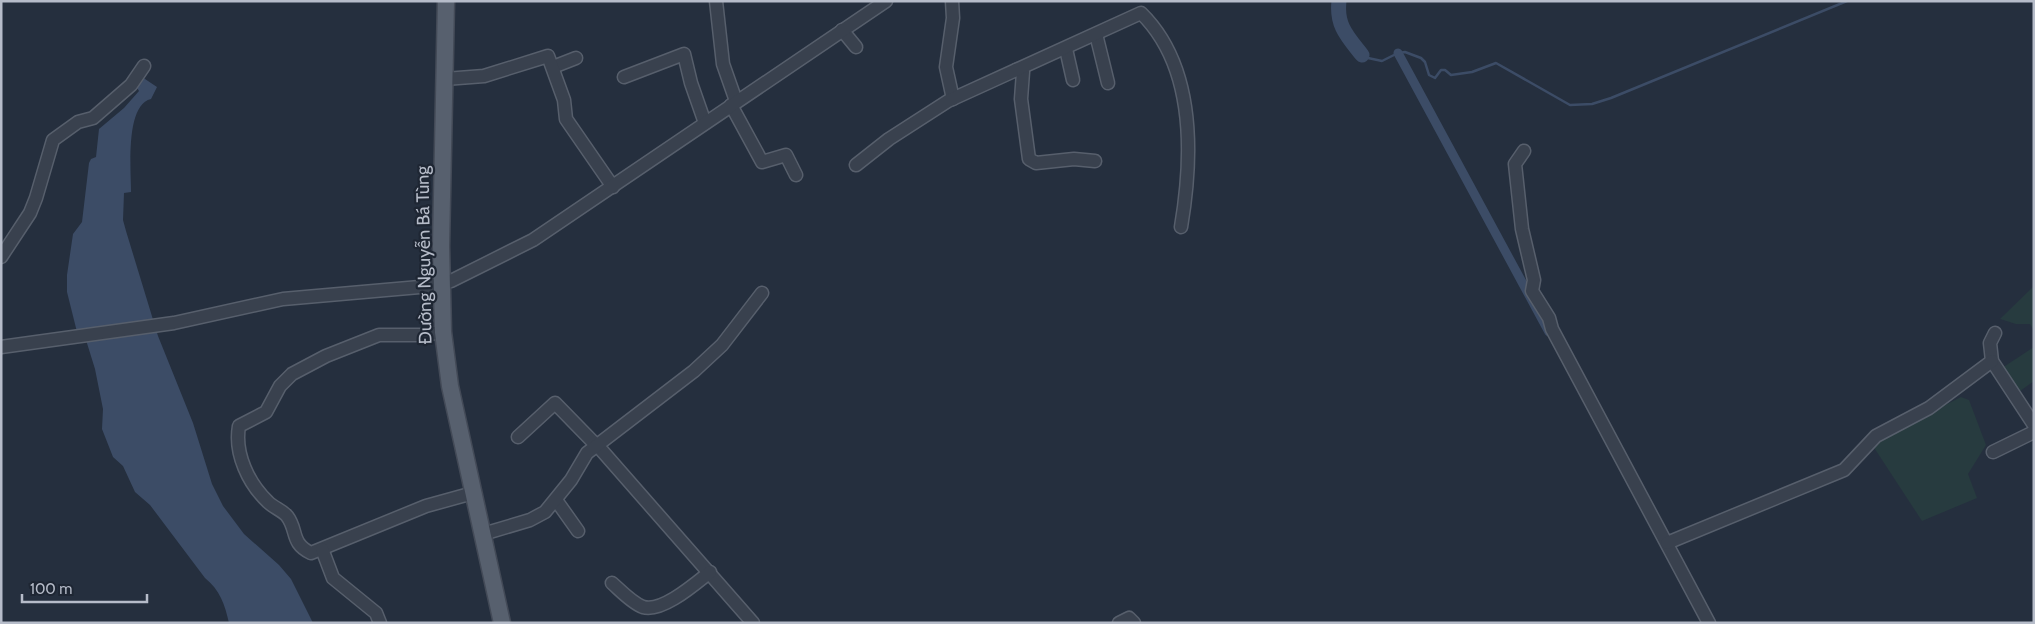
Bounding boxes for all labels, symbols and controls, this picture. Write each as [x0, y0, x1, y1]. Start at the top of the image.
street label: Đường Nguyễn Bá Tùng [411, 165, 437, 344]
scale bar [22, 572, 148, 604]
text: 100 m [30, 580, 72, 598]

